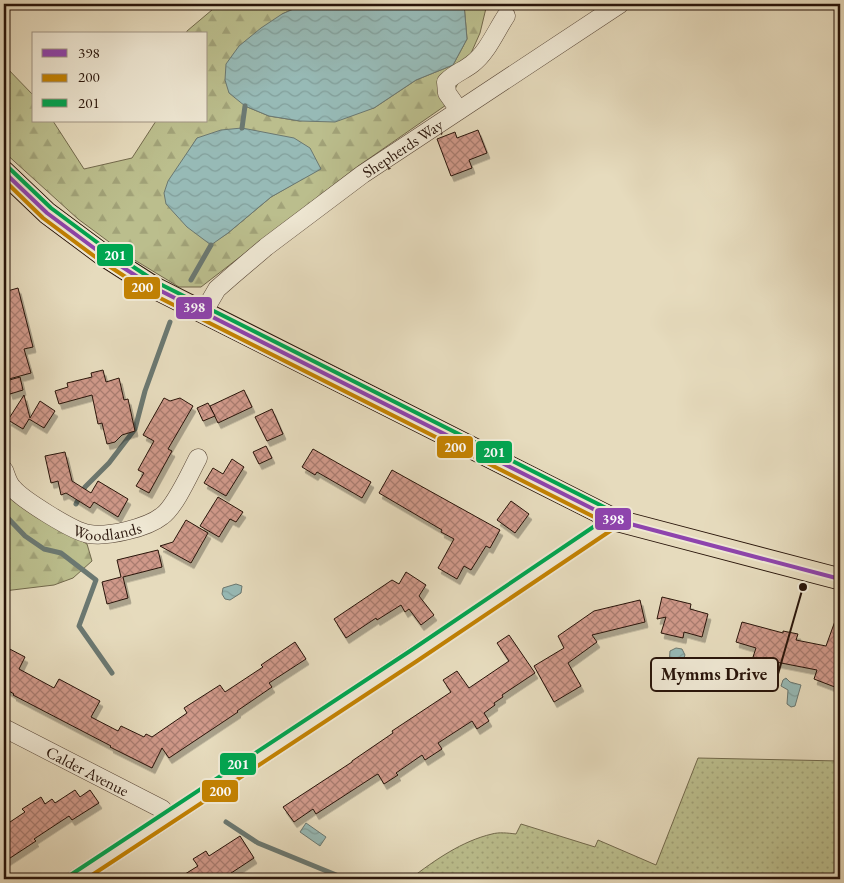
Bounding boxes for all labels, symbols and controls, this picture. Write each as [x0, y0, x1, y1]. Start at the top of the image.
legend [32, 32, 208, 122]
text: 398 [78, 43, 100, 62]
text: 200 [78, 67, 100, 86]
text: 201 [78, 93, 100, 112]
street label: Shepherds Way [358, 113, 448, 183]
line badge: 201 [96, 243, 134, 267]
text: 201 [104, 246, 126, 264]
line badge: 200 [123, 276, 161, 300]
text: 200 [131, 278, 154, 296]
line badge: 398 [175, 296, 213, 320]
text: 398 [183, 298, 205, 316]
line badge: 200 [436, 435, 474, 459]
text: 200 [444, 438, 467, 456]
line badge: 201 [475, 440, 513, 464]
text: 201 [483, 443, 505, 461]
line badge: 398 [594, 507, 632, 531]
text: 398 [602, 510, 624, 528]
street label: Woodlands [70, 517, 144, 546]
callout: Mymms Drive [651, 658, 778, 691]
text: Mymms Drive [661, 662, 768, 685]
street label: Calder Avenue [42, 741, 132, 801]
line badge: 201 [219, 752, 257, 776]
text: 201 [227, 755, 249, 773]
line badge: 200 [201, 779, 239, 803]
text: 200 [209, 782, 232, 800]

